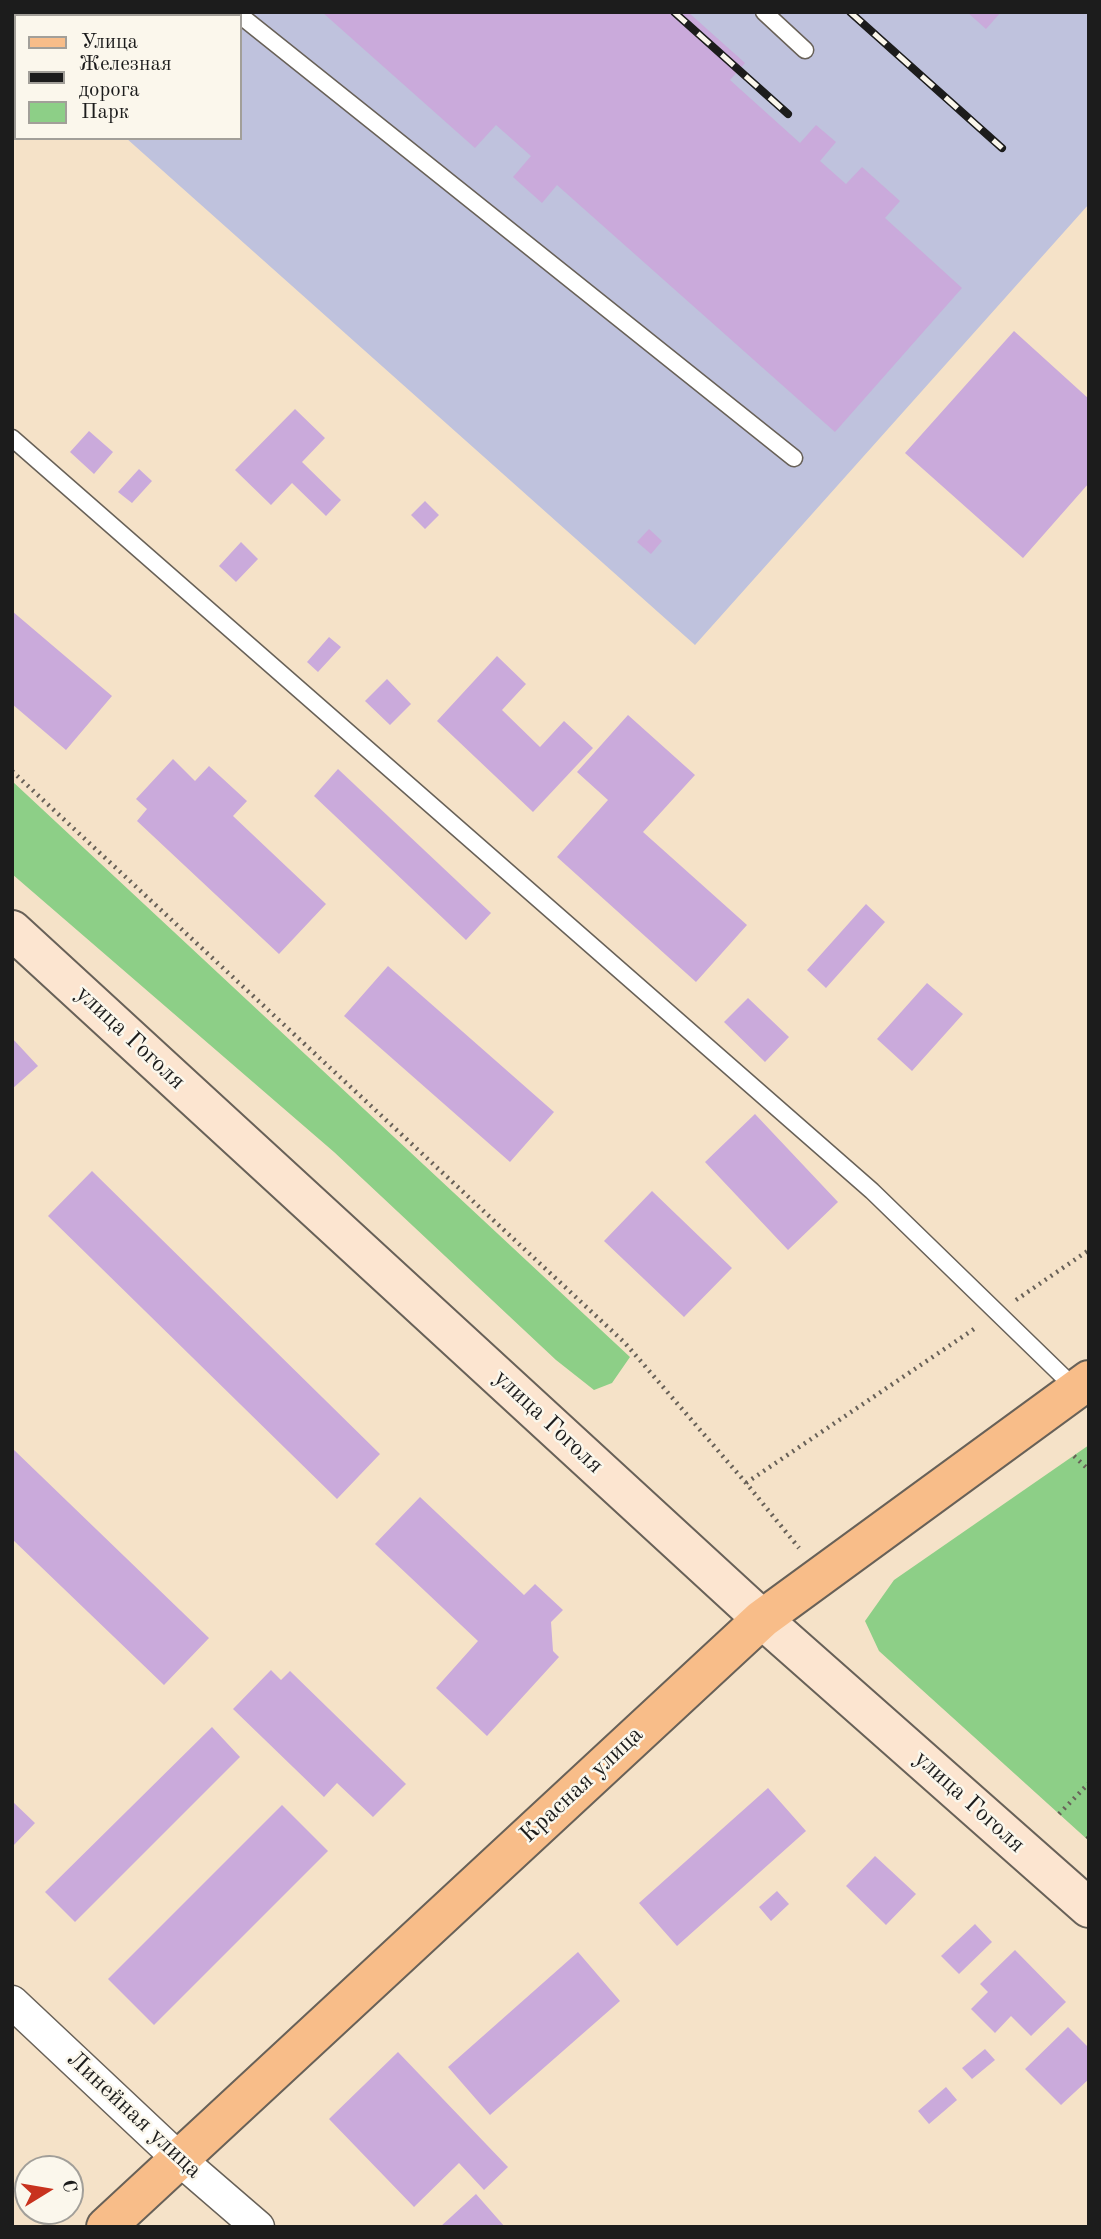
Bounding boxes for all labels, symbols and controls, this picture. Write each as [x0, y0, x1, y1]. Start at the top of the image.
legend [14, 14, 242, 140]
text: Улица [81, 32, 138, 53]
text: Железная дорога [79, 54, 172, 101]
text: Парк [81, 102, 129, 123]
street label: улица Гоголя [69, 980, 191, 1096]
street label: улица Гоголя [487, 1364, 609, 1480]
street label: Красная улица [514, 1721, 650, 1849]
street label: улица Гоголя [907, 1745, 1031, 1859]
street label: Линейная улица [60, 2045, 208, 2185]
north arrow [14, 2155, 84, 2225]
text: С [58, 2178, 79, 2194]

